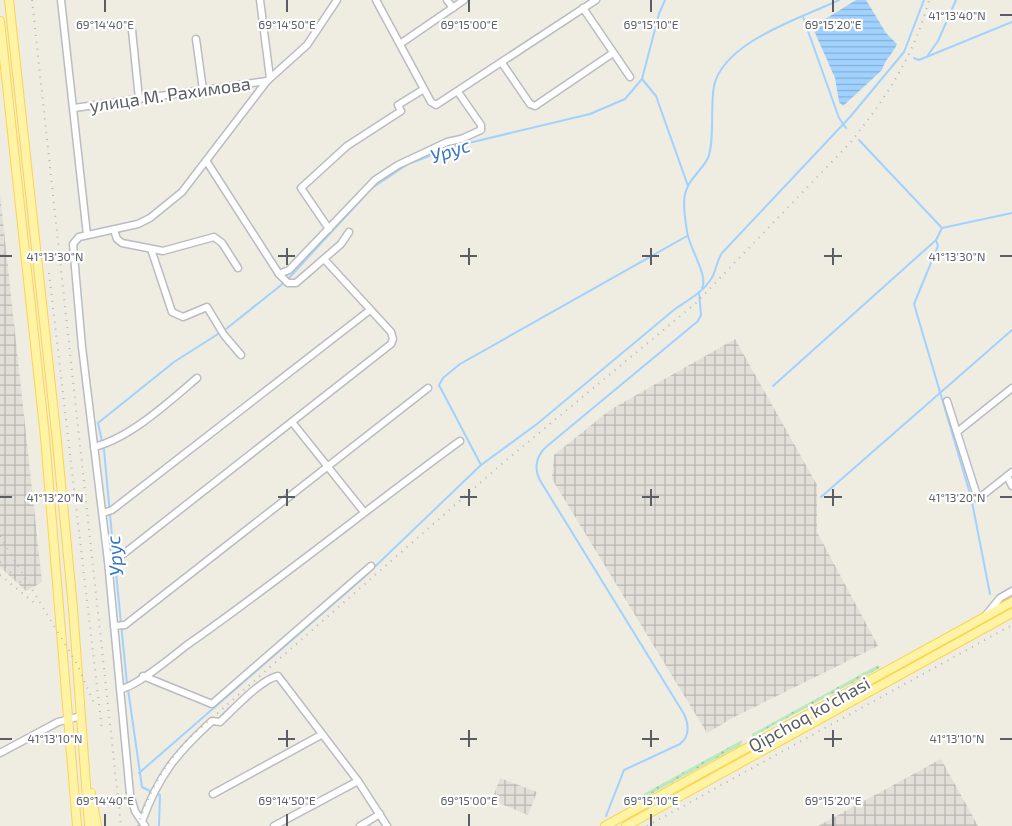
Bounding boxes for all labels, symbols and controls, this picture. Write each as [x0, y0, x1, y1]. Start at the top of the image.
text: 41°13'40"N [928, 8, 986, 22]
text: 69°14'40"E [76, 17, 134, 31]
text: 69°14'50"E [258, 17, 316, 31]
text: 69°15'00"E [440, 17, 498, 31]
text: 69°15'10"E [624, 17, 679, 31]
text: 69°15'20"E [805, 17, 862, 31]
street label: улица М. Рахимова [88, 72, 252, 116]
water label: Урус [427, 133, 473, 167]
text: 41°13'30"N [26, 249, 84, 263]
text: 41°13'30"N [928, 249, 986, 263]
text: 41°13'20"N [26, 490, 84, 504]
text: 41°13'20"N [928, 490, 986, 504]
water label: Урус [101, 535, 127, 577]
street label: Qipchoq ko'chasi [744, 671, 874, 757]
text: 41°13'10"N [27, 731, 83, 745]
text: 41°13'10"N [929, 731, 985, 745]
text: 69°14'40"E [76, 793, 134, 807]
text: 69°14'50"E [258, 793, 316, 807]
text: 69°15'00"E [440, 793, 498, 807]
text: 69°15'10"E [624, 793, 679, 807]
text: 69°15'20"E [805, 793, 862, 807]

